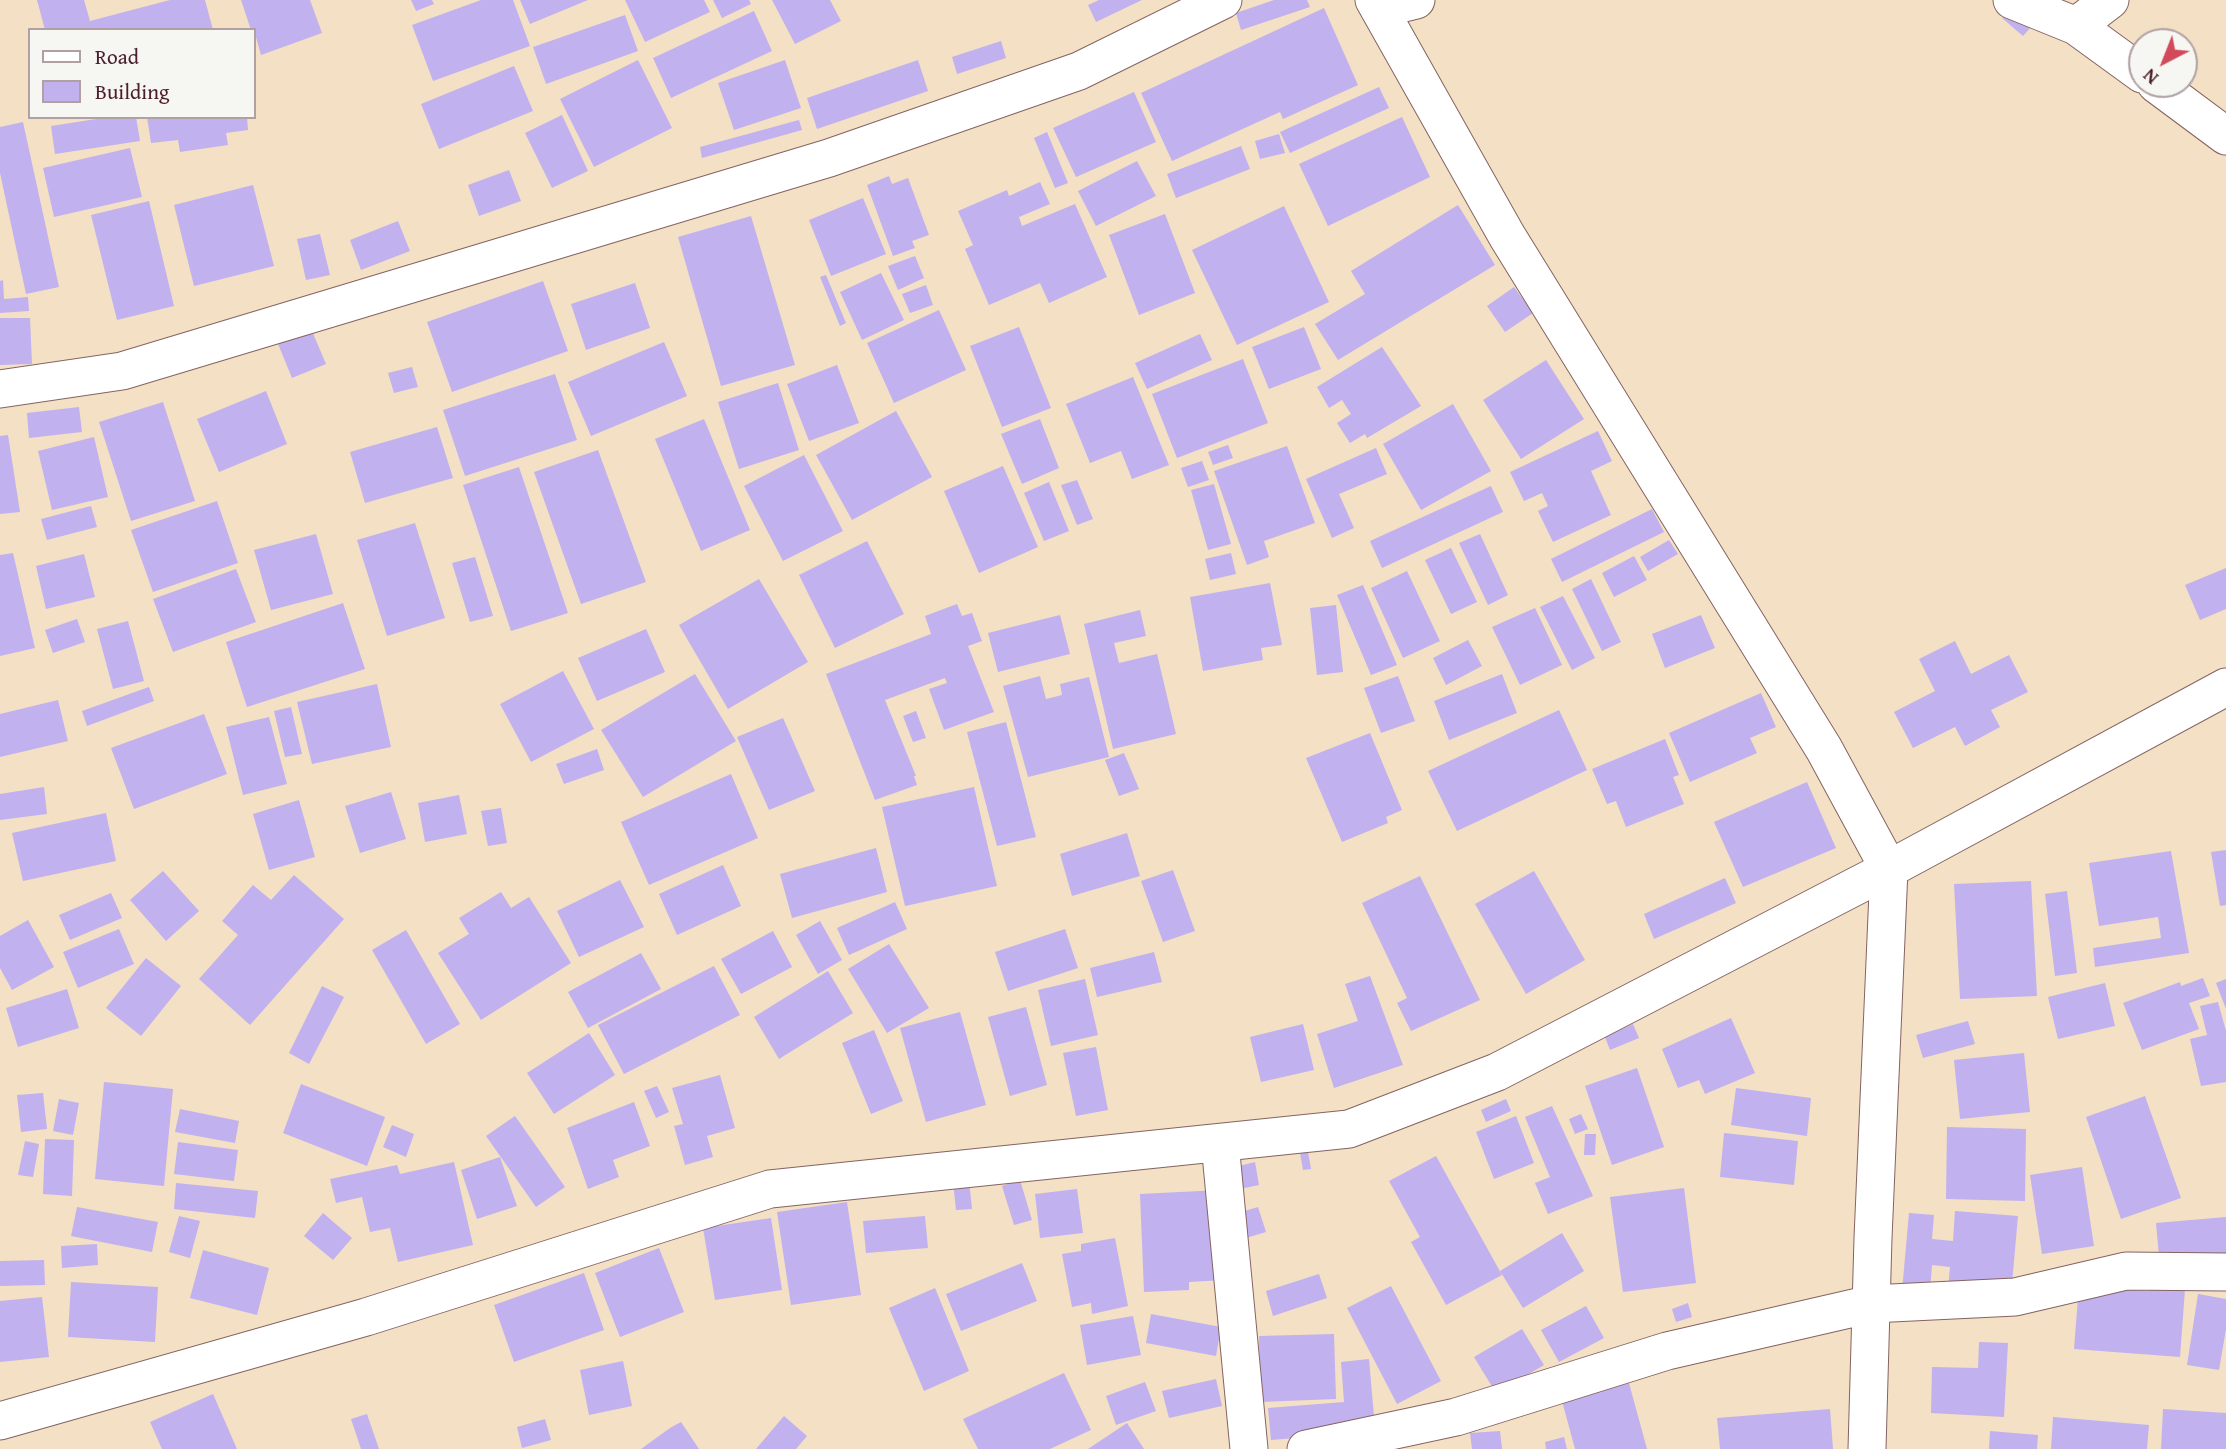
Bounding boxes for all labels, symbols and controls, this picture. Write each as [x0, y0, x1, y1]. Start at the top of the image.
legend [28, 28, 256, 119]
north arrow [2128, 28, 2198, 98]
text: Road [95, 41, 139, 72]
text: N [2136, 62, 2164, 92]
text: Building [95, 76, 169, 107]

